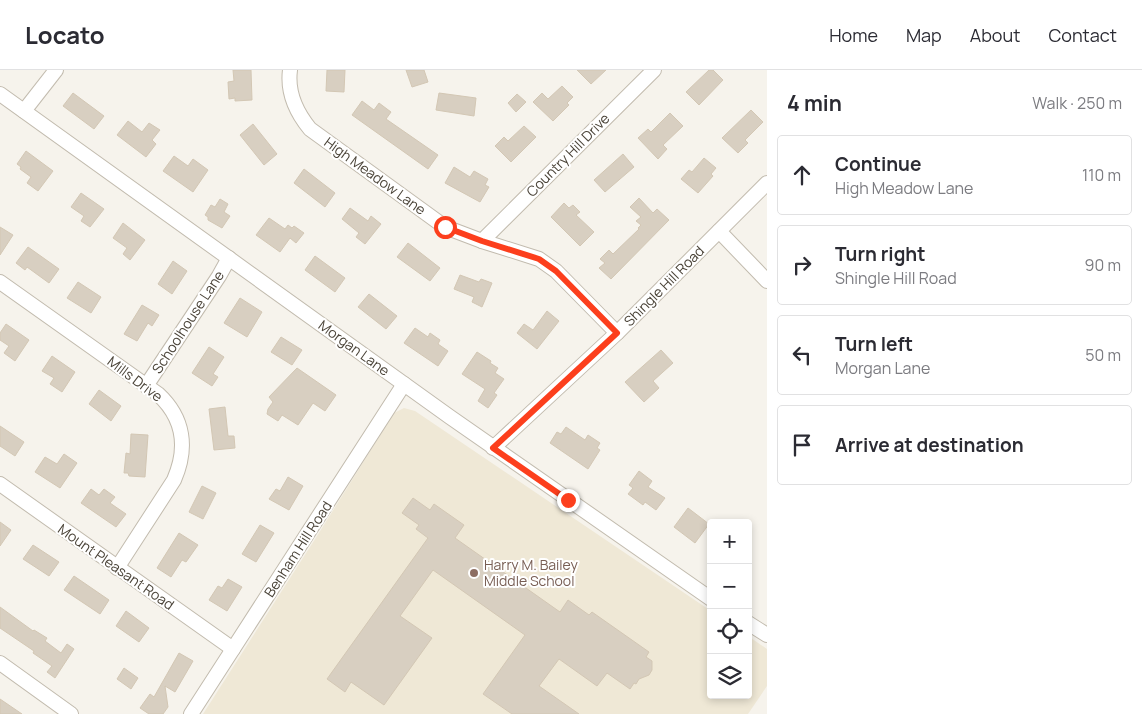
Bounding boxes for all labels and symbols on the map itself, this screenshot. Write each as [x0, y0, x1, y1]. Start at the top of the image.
street label: Country Hill Drive [522, 109, 613, 200]
street label: High Meadow Lane [321, 132, 430, 219]
route start [434, 216, 457, 239]
street label: Shingle Hill Road [619, 241, 708, 330]
street label: Schoolhouse Lane [147, 267, 228, 377]
street label: Morgan Lane [315, 315, 394, 380]
street label: Mills Drive [104, 352, 167, 406]
route end [557, 489, 580, 512]
street label: Benham Hill Road [259, 497, 336, 600]
street label: Mount Pleasant Road [54, 519, 178, 614]
place label: Harry M. Bailey Middle School [484, 555, 579, 590]
marker: Harry M. Bailey Middle School [468, 567, 480, 579]

